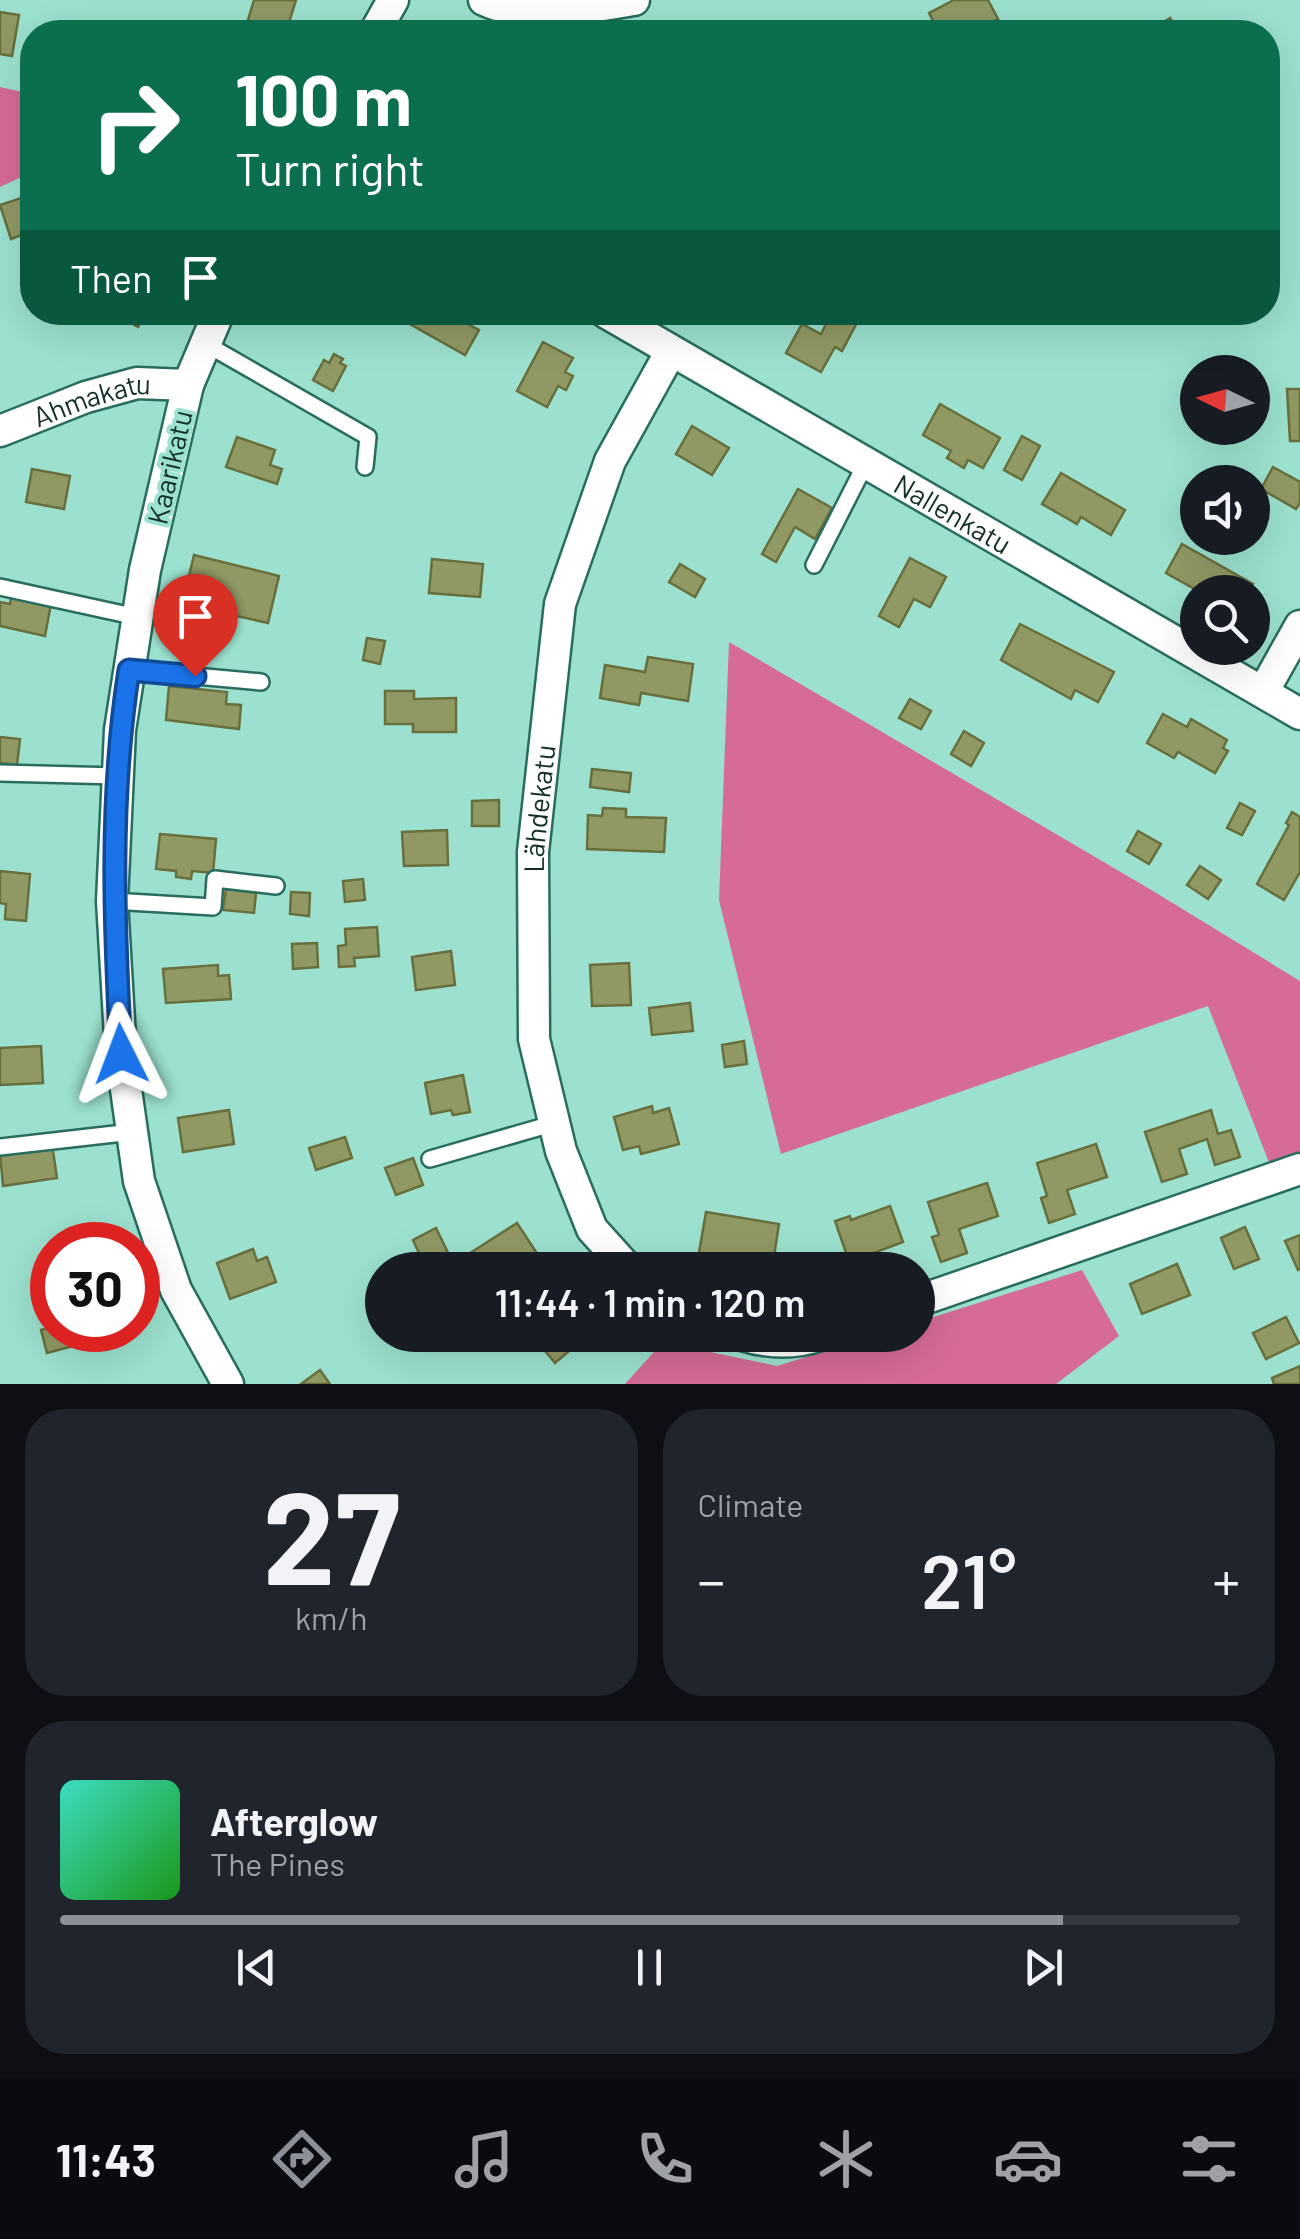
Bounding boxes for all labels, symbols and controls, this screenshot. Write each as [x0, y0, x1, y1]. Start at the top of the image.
text: 100 m [235, 56, 412, 140]
icon: right [70, 60, 200, 190]
text: Turn right [235, 141, 425, 195]
icon: arrive [173, 250, 228, 305]
text: Then [70, 255, 153, 301]
north arrow [1180, 355, 1270, 445]
map controls [1180, 355, 1270, 665]
street label: Ahmakatu [28, 366, 152, 433]
street label: Kaarikatu [139, 407, 199, 527]
button: sound [1180, 465, 1270, 555]
street label: Nallenkatu [888, 466, 1017, 560]
pin [153, 574, 238, 677]
button: search [1180, 575, 1270, 665]
icon: arrive [168, 589, 223, 644]
street label: Lähdekatu [516, 743, 562, 873]
position arrow [69, 1002, 173, 1106]
speed limit sign: 30 [30, 1222, 160, 1352]
text: 11:44 · 1 min · 120 m [495, 1279, 805, 1325]
text: 27 [263, 1455, 400, 1611]
text: Climate [698, 1485, 803, 1523]
text: 21° [921, 1534, 1016, 1624]
text: − [698, 1546, 725, 1612]
text: + [1212, 1546, 1240, 1612]
text: km/h [295, 1598, 367, 1636]
text: Afterglow [210, 1798, 378, 1844]
text: The Pines [210, 1844, 345, 1882]
icon: previous [229, 1940, 284, 1995]
icon: pause [622, 1940, 677, 1995]
icon: next [1016, 1940, 1071, 1995]
icon: directions [267, 2124, 337, 2194]
icon: music [449, 2124, 519, 2194]
icon: phone [630, 2124, 700, 2194]
icon: climate [811, 2124, 881, 2194]
icon: car [993, 2124, 1063, 2194]
icon: filters [1174, 2124, 1244, 2194]
text: 11:43 [56, 2132, 156, 2186]

